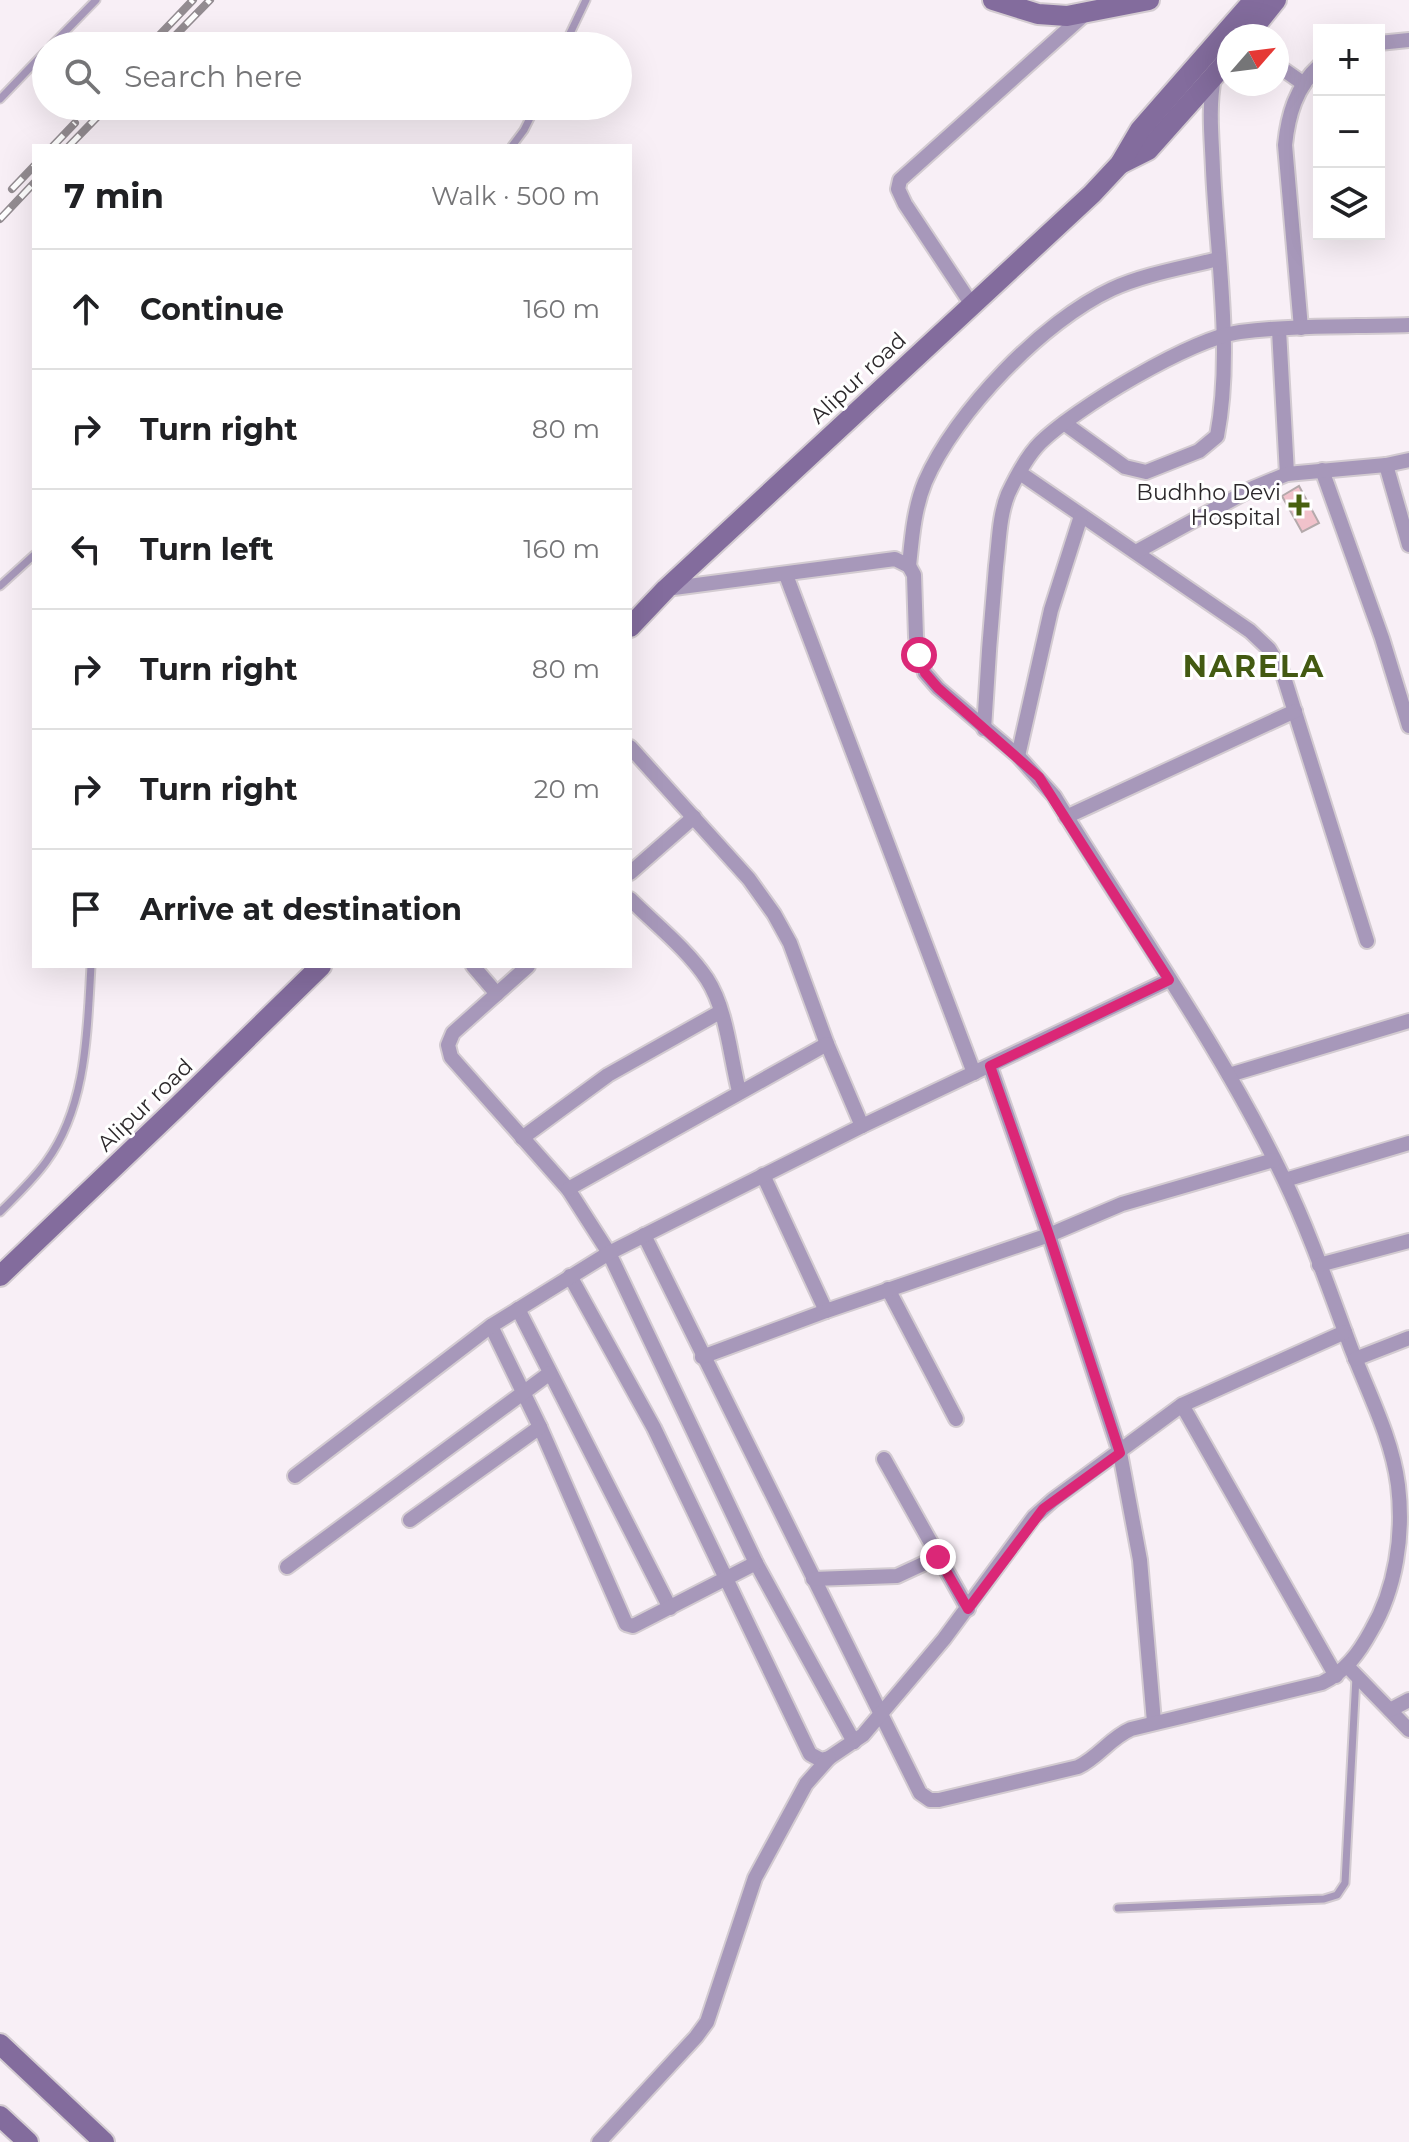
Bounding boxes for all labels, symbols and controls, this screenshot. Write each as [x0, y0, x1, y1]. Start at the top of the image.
north arrow [1217, 24, 1289, 96]
map controls [1313, 24, 1385, 240]
button: + [1313, 24, 1385, 96]
search box [32, 32, 632, 120]
icon: search [60, 54, 104, 98]
text: Search here [124, 58, 302, 95]
button: − [1313, 96, 1385, 168]
button: layers [1313, 168, 1385, 240]
text: 7 min [64, 175, 164, 217]
text: Walk · 500 m [431, 180, 600, 212]
icon: ahead [64, 287, 108, 331]
text: Continue [140, 291, 284, 328]
text: 160 m [523, 293, 600, 325]
street label: Alipur road [804, 327, 912, 429]
icon: right [64, 407, 108, 451]
text: Turn right [140, 411, 297, 448]
text: 80 m [532, 413, 600, 445]
place label: Budhho Devi Hospital [1136, 479, 1281, 531]
marker: Budhho Devi Hospital [1288, 494, 1310, 516]
icon: left [64, 527, 108, 571]
text: Turn left [140, 531, 273, 568]
text: 160 m [523, 533, 600, 565]
route start [901, 637, 937, 673]
icon: right [64, 647, 108, 691]
district label: NARELA [1183, 648, 1325, 685]
text: Turn right [140, 651, 297, 688]
text: 80 m [532, 653, 600, 685]
icon: right [64, 767, 108, 811]
text: Turn right [140, 771, 297, 808]
text: 20 m [534, 773, 600, 805]
icon: arrive [64, 887, 108, 931]
text: Arrive at destination [140, 891, 462, 928]
street label: Alipur road [92, 1053, 198, 1157]
route end [920, 1539, 956, 1575]

